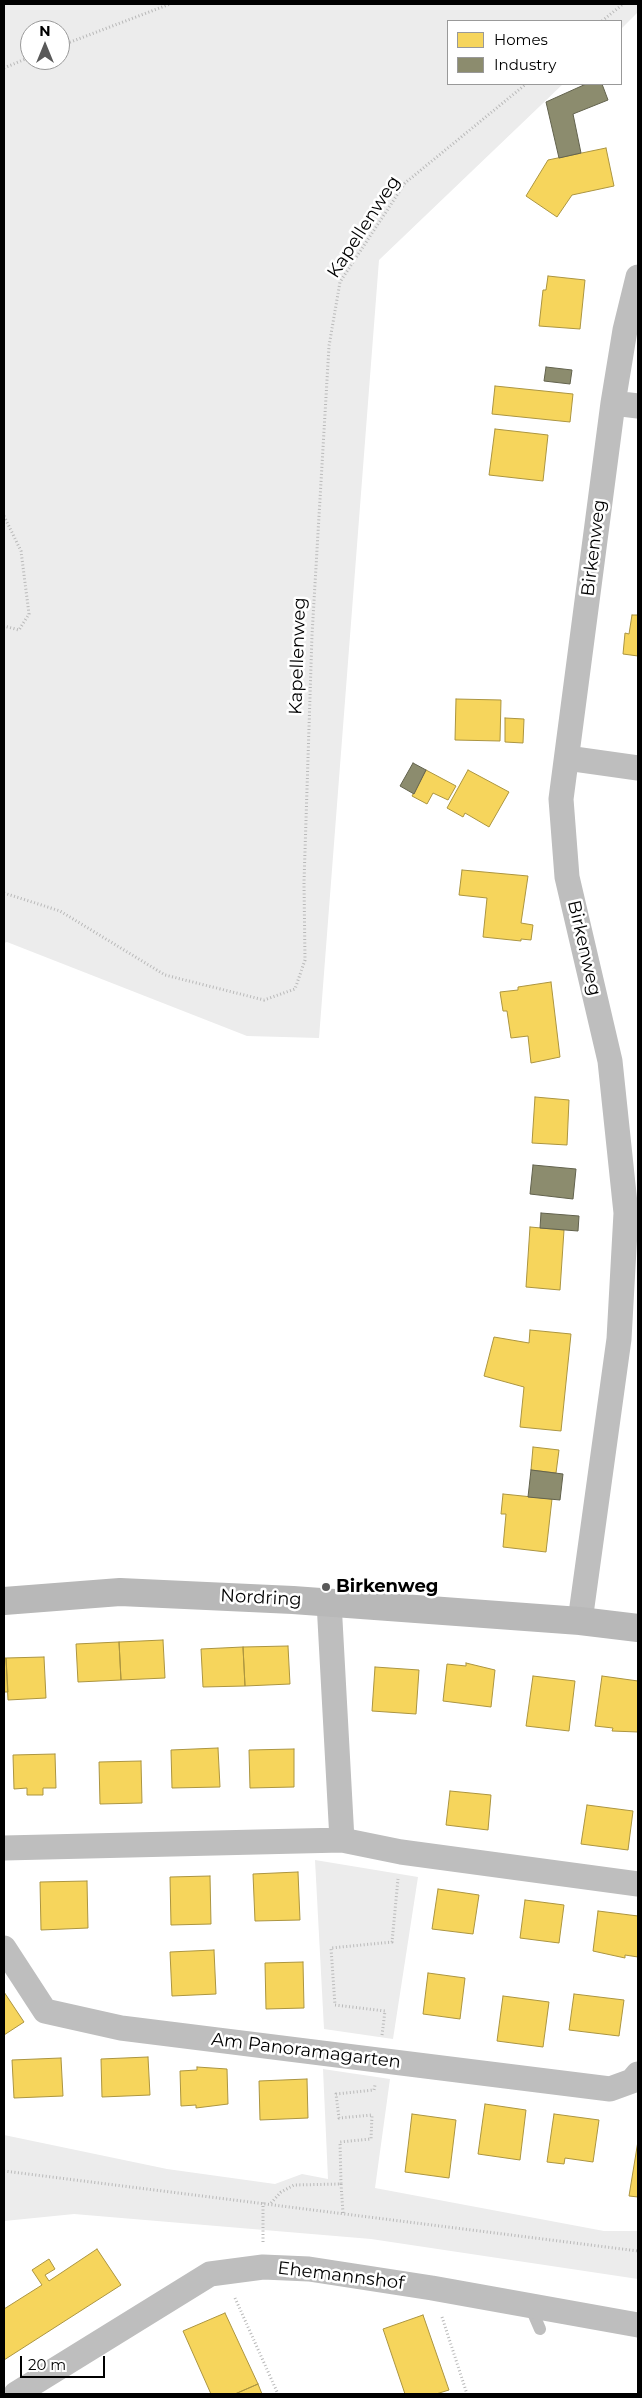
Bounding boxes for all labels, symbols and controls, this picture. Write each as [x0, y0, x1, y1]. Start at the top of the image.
north arrow [20, 20, 70, 70]
legend [447, 20, 622, 85]
text: N [39, 22, 51, 40]
text: Homes [494, 30, 548, 49]
text: Industry [494, 55, 556, 74]
street label: Kapellenweg [323, 172, 405, 282]
street label: Birkenweg [577, 498, 611, 598]
street label: Kapellenweg [285, 597, 311, 715]
street label: Birkenweg [563, 898, 605, 998]
place label: Birkenweg [336, 1576, 438, 1598]
marker: Birkenweg [320, 1581, 332, 1593]
street label: Nordring [220, 1585, 302, 1611]
street label: Am Panoramagarten [210, 2029, 402, 2073]
street label: Ehemannshof [276, 2258, 406, 2294]
scale bar [22, 2346, 108, 2378]
text: 20 m [28, 2355, 66, 2374]

